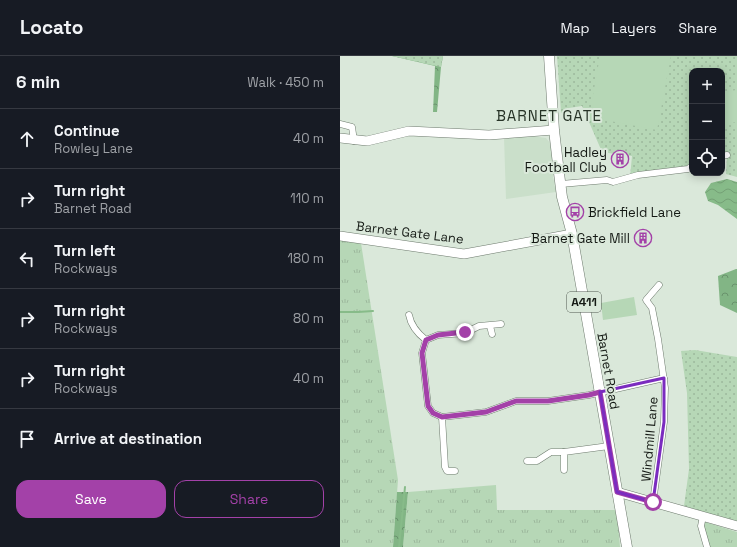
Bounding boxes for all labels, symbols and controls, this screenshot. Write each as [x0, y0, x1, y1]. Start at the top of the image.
text: Locato [20, 15, 83, 40]
text: Map [560, 19, 590, 37]
text: Layers [612, 19, 656, 37]
text: Share [678, 19, 717, 37]
map controls [689, 68, 725, 176]
button: + [689, 68, 725, 104]
text: 6 min [16, 71, 60, 93]
text: Walk · 450 m [247, 74, 324, 91]
button: − [689, 104, 725, 140]
district label: BARNET GATE [496, 106, 602, 125]
text: Continue [54, 121, 120, 140]
icon: ahead [16, 128, 38, 150]
text: 40 m [293, 130, 324, 147]
text: Rowley Lane [54, 140, 133, 157]
button: locate [689, 140, 725, 176]
place label: Hadley Football Club [525, 144, 607, 176]
building icon: Hadley Football Club [610, 149, 630, 169]
text: Turn right [54, 181, 125, 200]
icon: right [16, 188, 38, 210]
text: 110 m [290, 190, 324, 207]
text: Barnet Road [54, 200, 132, 217]
bus stop icon: Brickfield Lane [565, 202, 585, 222]
place label: Brickfield Lane [588, 204, 681, 221]
street label: Barnet Gate Lane [355, 217, 465, 248]
building icon: Barnet Gate Mill [633, 228, 653, 248]
place label: Barnet Gate Mill [531, 230, 630, 247]
text: Turn left [54, 241, 116, 260]
icon: left [16, 248, 38, 270]
text: 180 m [288, 250, 324, 267]
text: Rockways [54, 260, 117, 277]
road number: A411 [567, 292, 601, 312]
text: Turn right [54, 301, 125, 320]
icon: right [16, 308, 38, 330]
text: 80 m [293, 310, 324, 327]
text: Rockways [54, 320, 117, 337]
route end [456, 323, 474, 341]
street label: Barnet Road [593, 331, 624, 411]
text: Turn right [54, 361, 125, 380]
icon: right [16, 368, 38, 390]
text: 40 m [293, 370, 324, 387]
text: Rockways [54, 380, 117, 397]
street label: Windmill Lane [637, 396, 662, 482]
icon: arrive [16, 428, 38, 450]
text: Arrive at destination [54, 429, 202, 448]
button: Save [16, 480, 166, 518]
button: Share [174, 480, 324, 518]
route start [644, 493, 662, 511]

